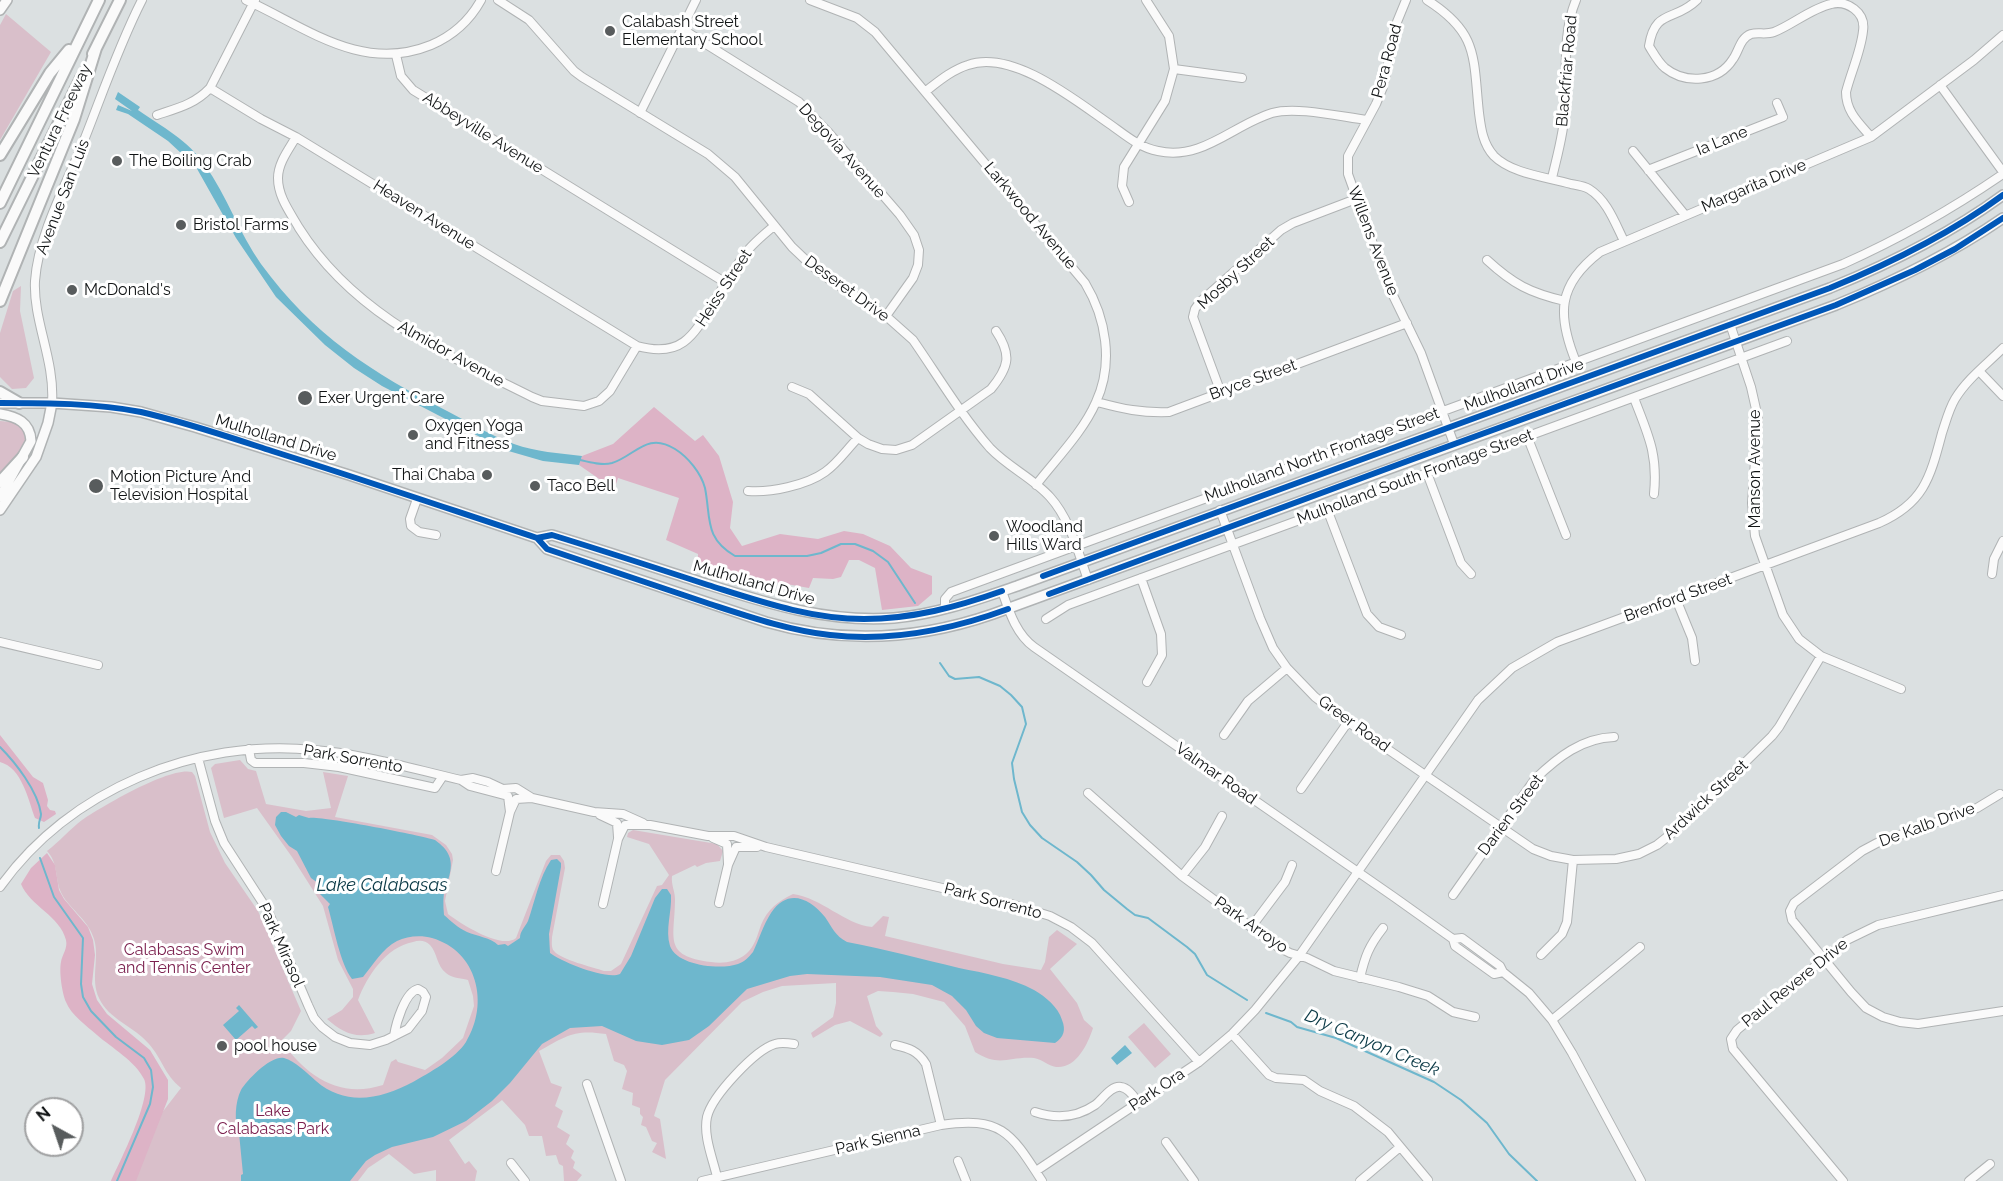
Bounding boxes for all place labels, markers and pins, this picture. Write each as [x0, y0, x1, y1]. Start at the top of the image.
place label: Calabash Street Elementary School [622, 12, 762, 50]
marker: Calabash Street Elementary School [603, 24, 617, 38]
place label: The Boiling Crab [129, 151, 252, 171]
marker: The Boiling Crab [110, 154, 124, 168]
place label: Bristol Farms [193, 215, 289, 235]
marker: Bristol Farms [174, 218, 188, 232]
place label: McDonald's [84, 280, 171, 300]
marker: McDonald's [65, 283, 79, 297]
place label: Exer Urgent Care [318, 388, 444, 408]
marker: Exer Urgent Care [296, 389, 314, 407]
place label: Oxygen Yoga and Fitness [425, 416, 523, 454]
marker: Oxygen Yoga and Fitness [406, 428, 420, 442]
place label: Thai Chaba [392, 465, 475, 485]
place label: Motion Picture And Television Hospital [110, 467, 251, 505]
marker: Thai Chaba [480, 468, 494, 482]
place label: Taco Bell [547, 476, 615, 496]
marker: Motion Picture And Television Hospital [87, 477, 105, 495]
marker: Taco Bell [528, 479, 542, 493]
place label: Woodland Hills Ward [1006, 517, 1083, 555]
marker: Woodland Hills Ward [987, 529, 1001, 543]
place label: pool house [234, 1036, 317, 1056]
marker: pool house [215, 1039, 229, 1053]

